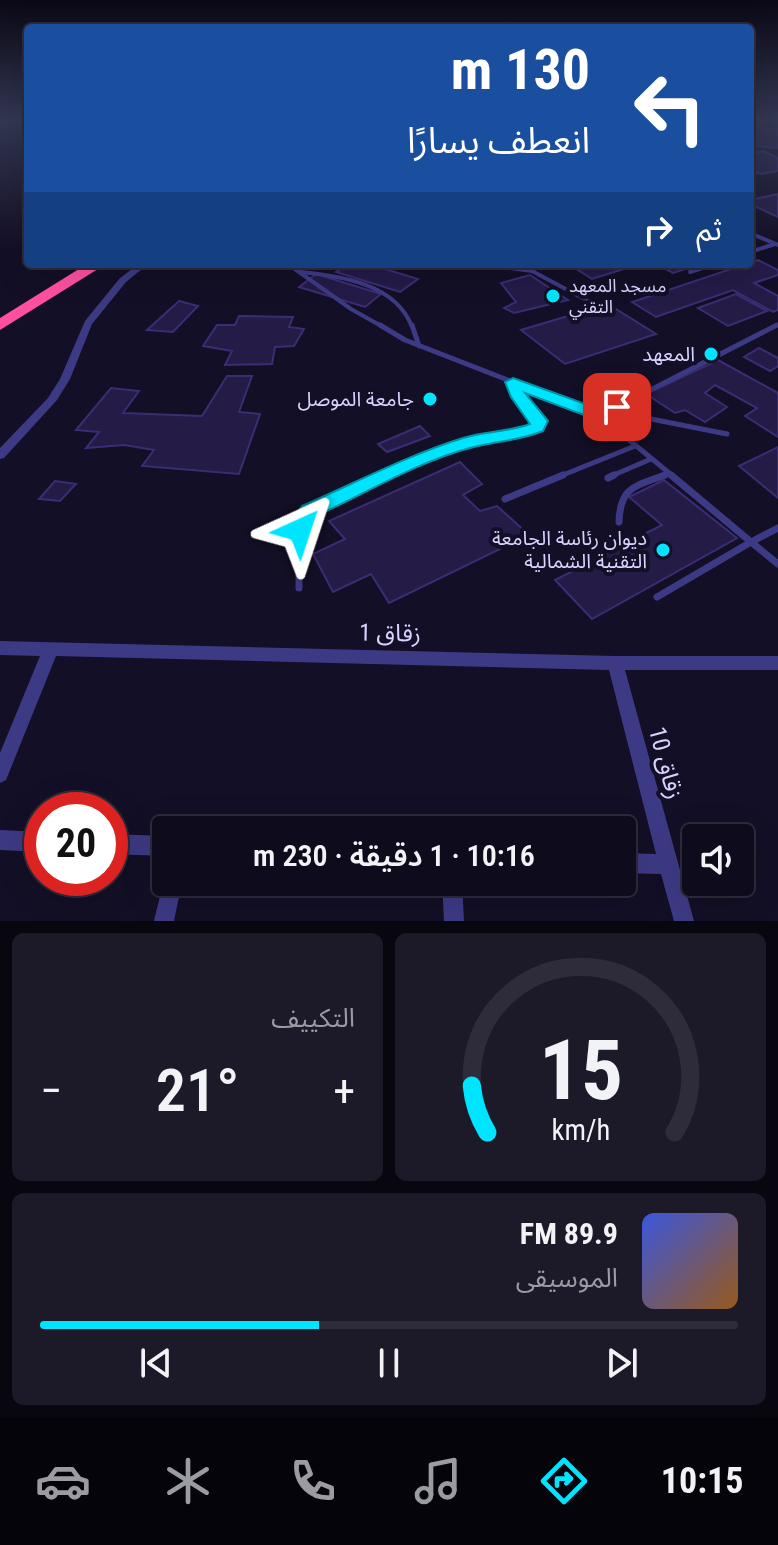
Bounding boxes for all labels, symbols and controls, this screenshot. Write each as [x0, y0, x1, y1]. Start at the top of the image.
text: 130 m [451, 37, 590, 103]
icon: left [618, 56, 722, 160]
text: انعطف يسارًا [407, 120, 590, 162]
icon: right [636, 208, 680, 252]
text: ثم [696, 212, 722, 247]
place label: مسجد المعهد التقني [569, 275, 666, 320]
marker: مسجد المعهد التقني [544, 287, 562, 305]
place label: المعهد [642, 342, 695, 366]
marker: المعهد [702, 345, 720, 363]
pin [583, 373, 651, 441]
icon: arrive [595, 385, 639, 429]
place label: جامعة الموصل [298, 387, 414, 411]
marker: جامعة الموصل [421, 390, 439, 408]
position arrow [258, 488, 342, 572]
place label: ديوان رئاسة الجامعة التقنية الشمالية [492, 526, 647, 573]
marker: ديوان رئاسة الجامعة التقنية الشمالية [654, 541, 672, 559]
street label: زقاق 1 [359, 618, 421, 648]
street label: زقاق 10 [643, 724, 689, 802]
speed limit sign: 20 [24, 792, 128, 896]
map controls [682, 824, 754, 896]
button: sound [682, 824, 754, 896]
text: 10:16 · 1 دقيقة · 230 m [253, 838, 535, 873]
text: التكييف [271, 1003, 355, 1033]
text: 15 [538, 1022, 623, 1119]
text: 21° [156, 1055, 239, 1126]
text: − [40, 1065, 62, 1117]
text: + [333, 1065, 355, 1117]
text: km/h [551, 1113, 610, 1147]
text: 89.9 FM [520, 1216, 618, 1251]
text: الموسيقى [516, 1263, 618, 1293]
icon: previous [134, 1341, 178, 1385]
icon: pause [367, 1341, 411, 1385]
icon: next [600, 1341, 644, 1385]
icon: car [35, 1453, 91, 1509]
icon: climate [160, 1453, 216, 1509]
icon: phone [285, 1453, 341, 1509]
icon: music [410, 1453, 466, 1509]
icon: directions [536, 1453, 592, 1509]
text: 10:15 [661, 1460, 743, 1502]

